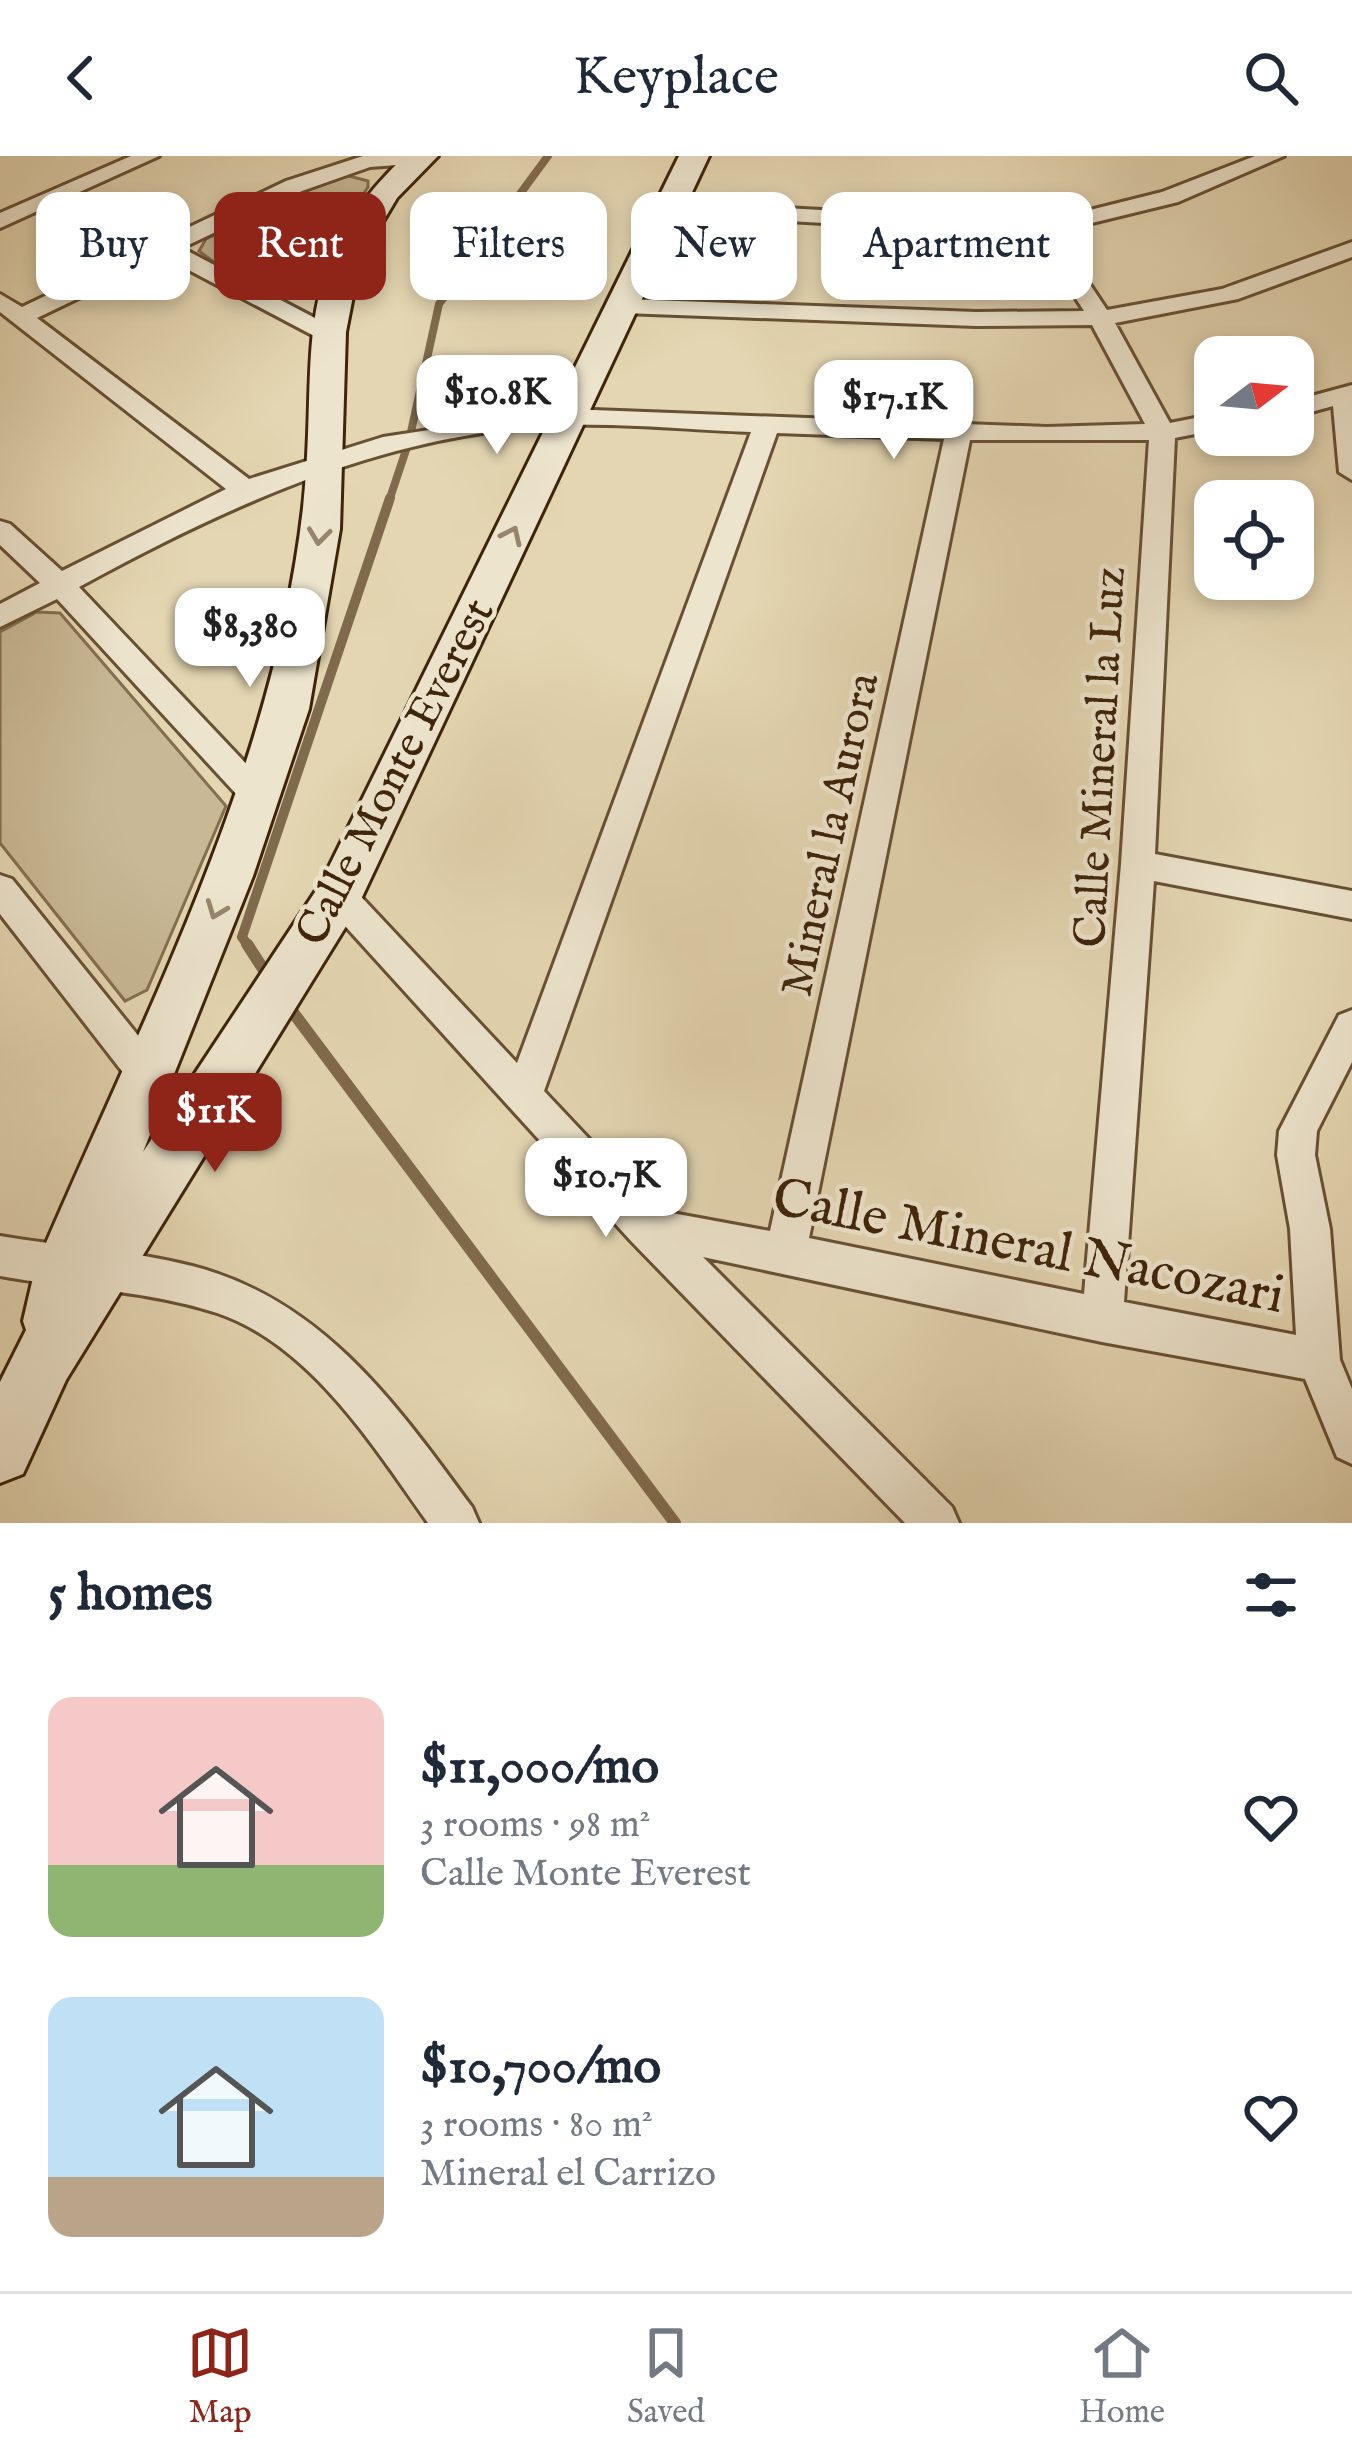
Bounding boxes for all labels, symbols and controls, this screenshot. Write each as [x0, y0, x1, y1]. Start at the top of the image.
text: Keyplace [573, 44, 779, 113]
icon: back [48, 45, 114, 111]
icon: search [1238, 45, 1304, 111]
chip: Buy [36, 192, 190, 300]
chip: Rent [214, 192, 386, 300]
chip: Filters [410, 192, 607, 300]
chip: New [631, 192, 797, 300]
chip: Apartment [821, 192, 1093, 300]
north arrow [1194, 336, 1314, 456]
map controls [1194, 336, 1314, 600]
pin: $10.8K [399, 355, 595, 457]
pin: $17.1K [796, 360, 992, 462]
text: $10.8K [444, 369, 550, 418]
text: $17.1K [841, 374, 947, 423]
button: locate [1194, 480, 1314, 600]
one-way arrow [306, 526, 332, 545]
one-way arrow [498, 526, 521, 547]
street label: Calle Mineral la Luz [1063, 565, 1140, 949]
pin: $8,380 [152, 588, 348, 690]
street label: Calle Monte Everest [284, 590, 508, 956]
text: $8,380 [202, 602, 298, 651]
street label: Mineral la Aurora [769, 667, 894, 1002]
one-way arrow [205, 898, 230, 919]
pin: $11K [144, 1073, 286, 1175]
text: $11K [176, 1087, 254, 1136]
pin: $10.7K [508, 1138, 704, 1240]
text: $10.7K [552, 1152, 660, 1201]
street label: Calle Mineral Nacozari [766, 1165, 1290, 1332]
icon: filters [1238, 1562, 1304, 1628]
text: 5 homes [48, 1563, 213, 1628]
text: $11,000/mo [420, 1736, 659, 1801]
icon: home [144, 1745, 288, 1889]
icon: heart [1238, 1784, 1304, 1850]
text: 3 rooms · 98 m² [420, 1801, 651, 1850]
text: Calle Monte Everest [420, 1850, 751, 1899]
text: $10,700/mo [420, 2036, 661, 2101]
icon: home [144, 2045, 288, 2189]
icon: heart [1238, 2084, 1304, 2150]
text: 3 rooms · 80 m² [420, 2101, 653, 2150]
text: Mineral el Carrizo [420, 2150, 716, 2199]
tab: Map [187, 2320, 253, 2434]
tab: Saved [627, 2320, 705, 2434]
tab: Home [1079, 2320, 1165, 2434]

